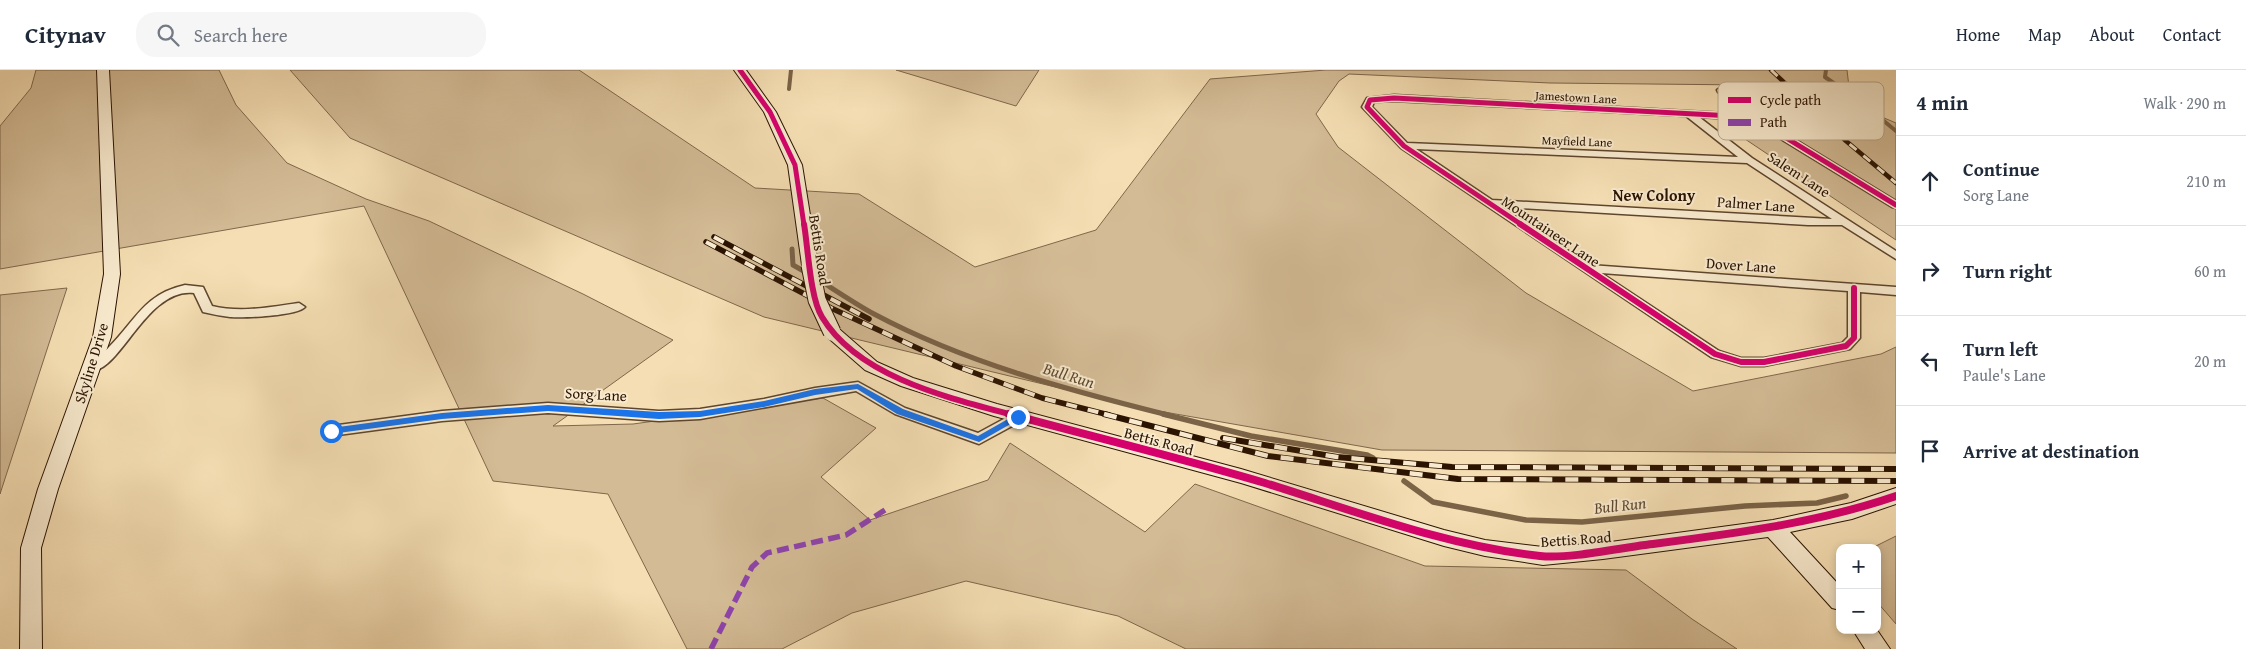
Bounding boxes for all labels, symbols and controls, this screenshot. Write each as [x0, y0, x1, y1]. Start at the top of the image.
search box [136, 12, 486, 57]
text: Citynav [25, 17, 106, 52]
icon: search [154, 21, 182, 49]
text: Search here [194, 21, 288, 49]
text: Home [1956, 21, 2000, 48]
text: Map [2028, 21, 2061, 48]
text: About [2089, 21, 2135, 48]
text: Contact [2163, 21, 2221, 48]
legend [1718, 82, 1884, 140]
street label: Jamestown Lane [1533, 86, 1618, 108]
text: 4 min [1916, 87, 1968, 118]
text: Cycle path [1760, 90, 1821, 110]
text: Walk · 290 m [2143, 91, 2226, 115]
text: Path [1760, 112, 1787, 132]
street label: Mayfield Lane [1541, 131, 1613, 151]
street label: Salem Lane [1763, 146, 1835, 202]
text: Continue [1963, 155, 2040, 183]
icon: ahead [1916, 167, 1944, 195]
text: 210 m [2186, 169, 2226, 193]
district label: New Colony [1613, 183, 1696, 207]
text: Sorg Lane [1963, 183, 2029, 207]
street label: Mountaineer Lane [1497, 190, 1605, 272]
street label: Palmer Lane [1716, 191, 1796, 217]
street label: Bettis Road [804, 213, 836, 287]
street label: Dover Lane [1705, 252, 1777, 278]
icon: right [1916, 257, 1944, 285]
text: Turn right [1963, 257, 2052, 285]
text: 60 m [2194, 259, 2226, 283]
street label: Skyline Drive [69, 320, 113, 406]
text: Turn left [1963, 335, 2038, 363]
icon: left [1916, 347, 1944, 375]
text: 20 m [2194, 349, 2226, 373]
water label: Bull Run [1040, 356, 1097, 394]
text: Paule's Lane [1963, 363, 2046, 387]
street label: Sorg Lane [565, 382, 627, 406]
route end [1007, 406, 1030, 429]
route start [320, 420, 343, 443]
street label: Bettis Road [1122, 422, 1196, 460]
icon: arrive [1916, 437, 1944, 465]
text: Arrive at destination [1963, 437, 2139, 465]
water label: Bull Run [1592, 490, 1647, 520]
street label: Bettis Road [1540, 526, 1612, 552]
map controls [1836, 544, 1881, 634]
button: + [1836, 544, 1881, 589]
button: − [1836, 589, 1881, 634]

